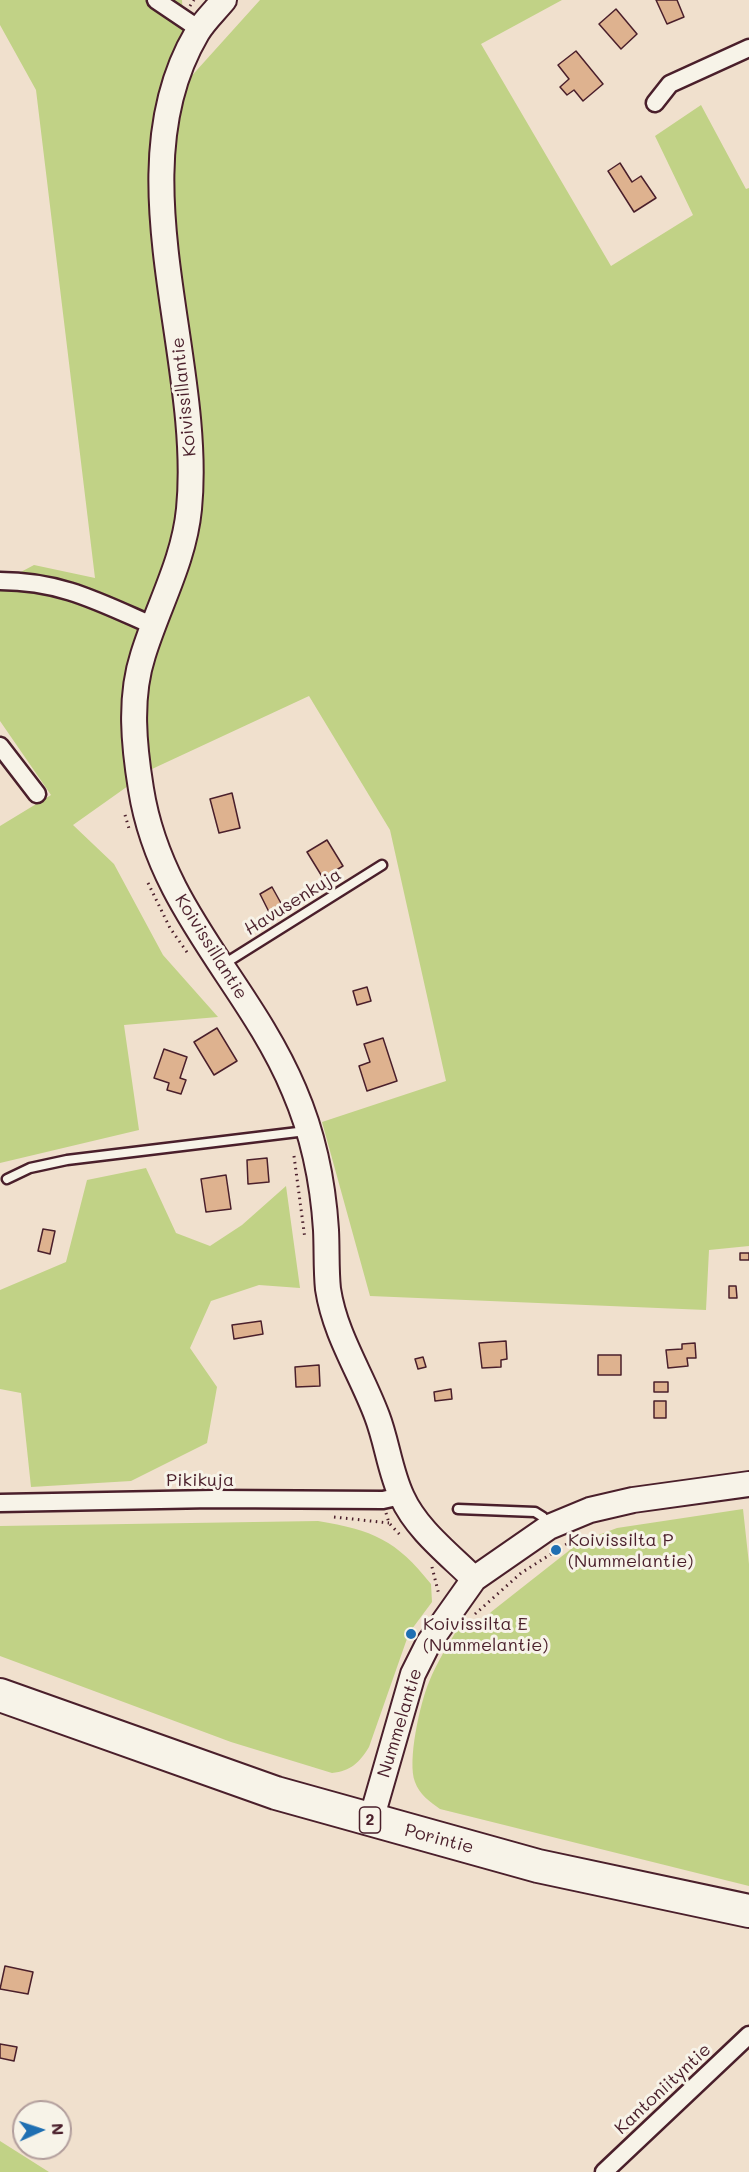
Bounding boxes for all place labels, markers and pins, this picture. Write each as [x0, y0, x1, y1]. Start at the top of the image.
place label: Koivissilta P (Nummelantie) [568, 1529, 693, 1572]
marker: Koivissilta P (Nummelantie) [549, 1543, 563, 1557]
place label: Koivissilta E (Nummelantie) [423, 1613, 548, 1656]
marker: Koivissilta E (Nummelantie) [404, 1627, 418, 1641]

